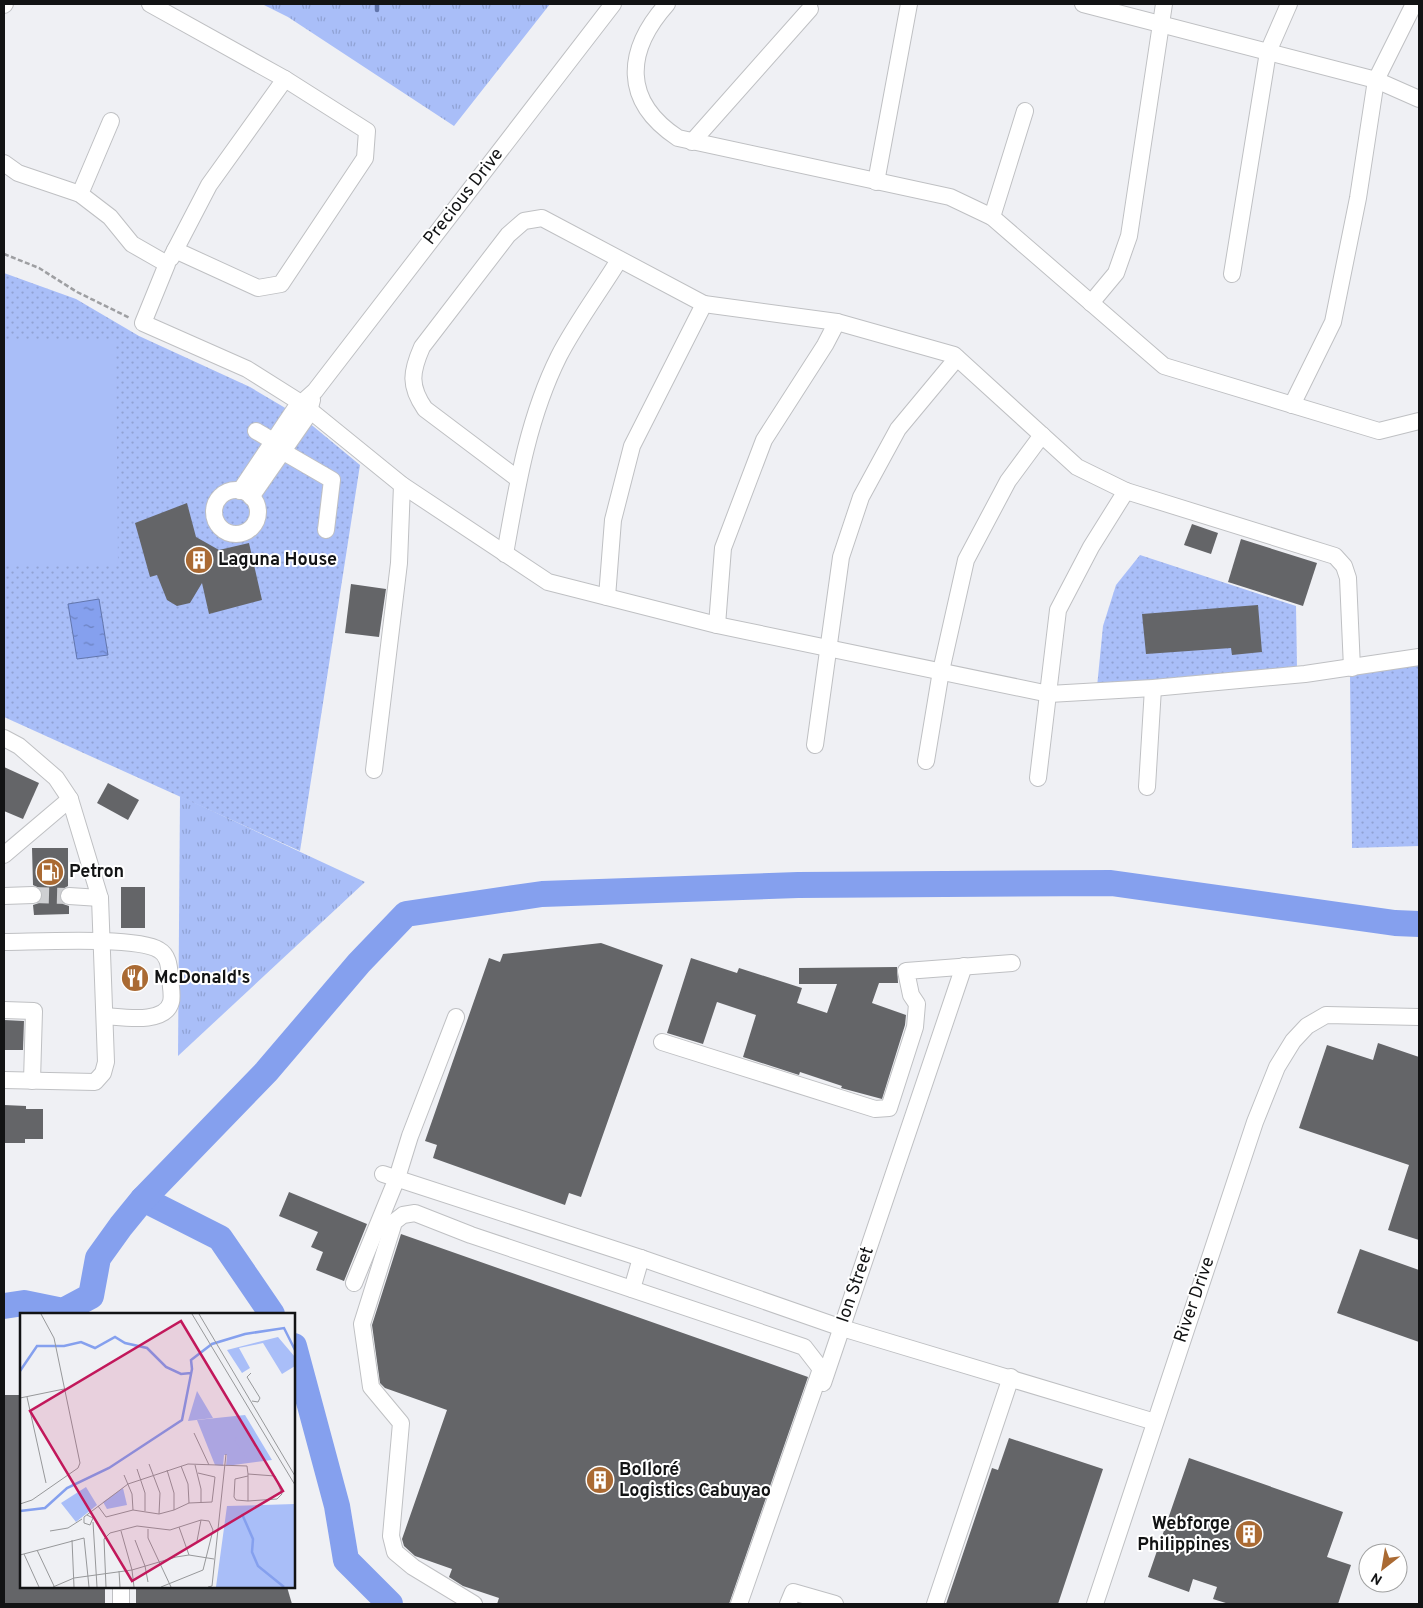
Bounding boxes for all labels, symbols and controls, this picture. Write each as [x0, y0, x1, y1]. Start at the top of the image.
street label: Precious Drive [419, 144, 509, 250]
building icon: Laguna House [184, 545, 214, 575]
place label: Laguna House [218, 549, 337, 572]
fuel station icon: Petron [35, 857, 65, 887]
place label: Petron [69, 861, 124, 884]
restaurant icon: McDonald's [120, 963, 150, 993]
place label: McDonald's [154, 967, 250, 990]
street label: Ion Street [832, 1244, 880, 1326]
street label: River Drive [1170, 1254, 1220, 1346]
inset map [20, 1313, 295, 1588]
place label: Bolloré Logistics Cabuyao [619, 1459, 771, 1503]
building icon: Bolloré Logistics Cabuyao [585, 1465, 615, 1495]
place label: Webforge Philippines [1137, 1513, 1230, 1557]
building icon: Webforge Philippines [1234, 1519, 1264, 1549]
north arrow [1358, 1543, 1408, 1593]
text: N [1368, 1568, 1386, 1588]

